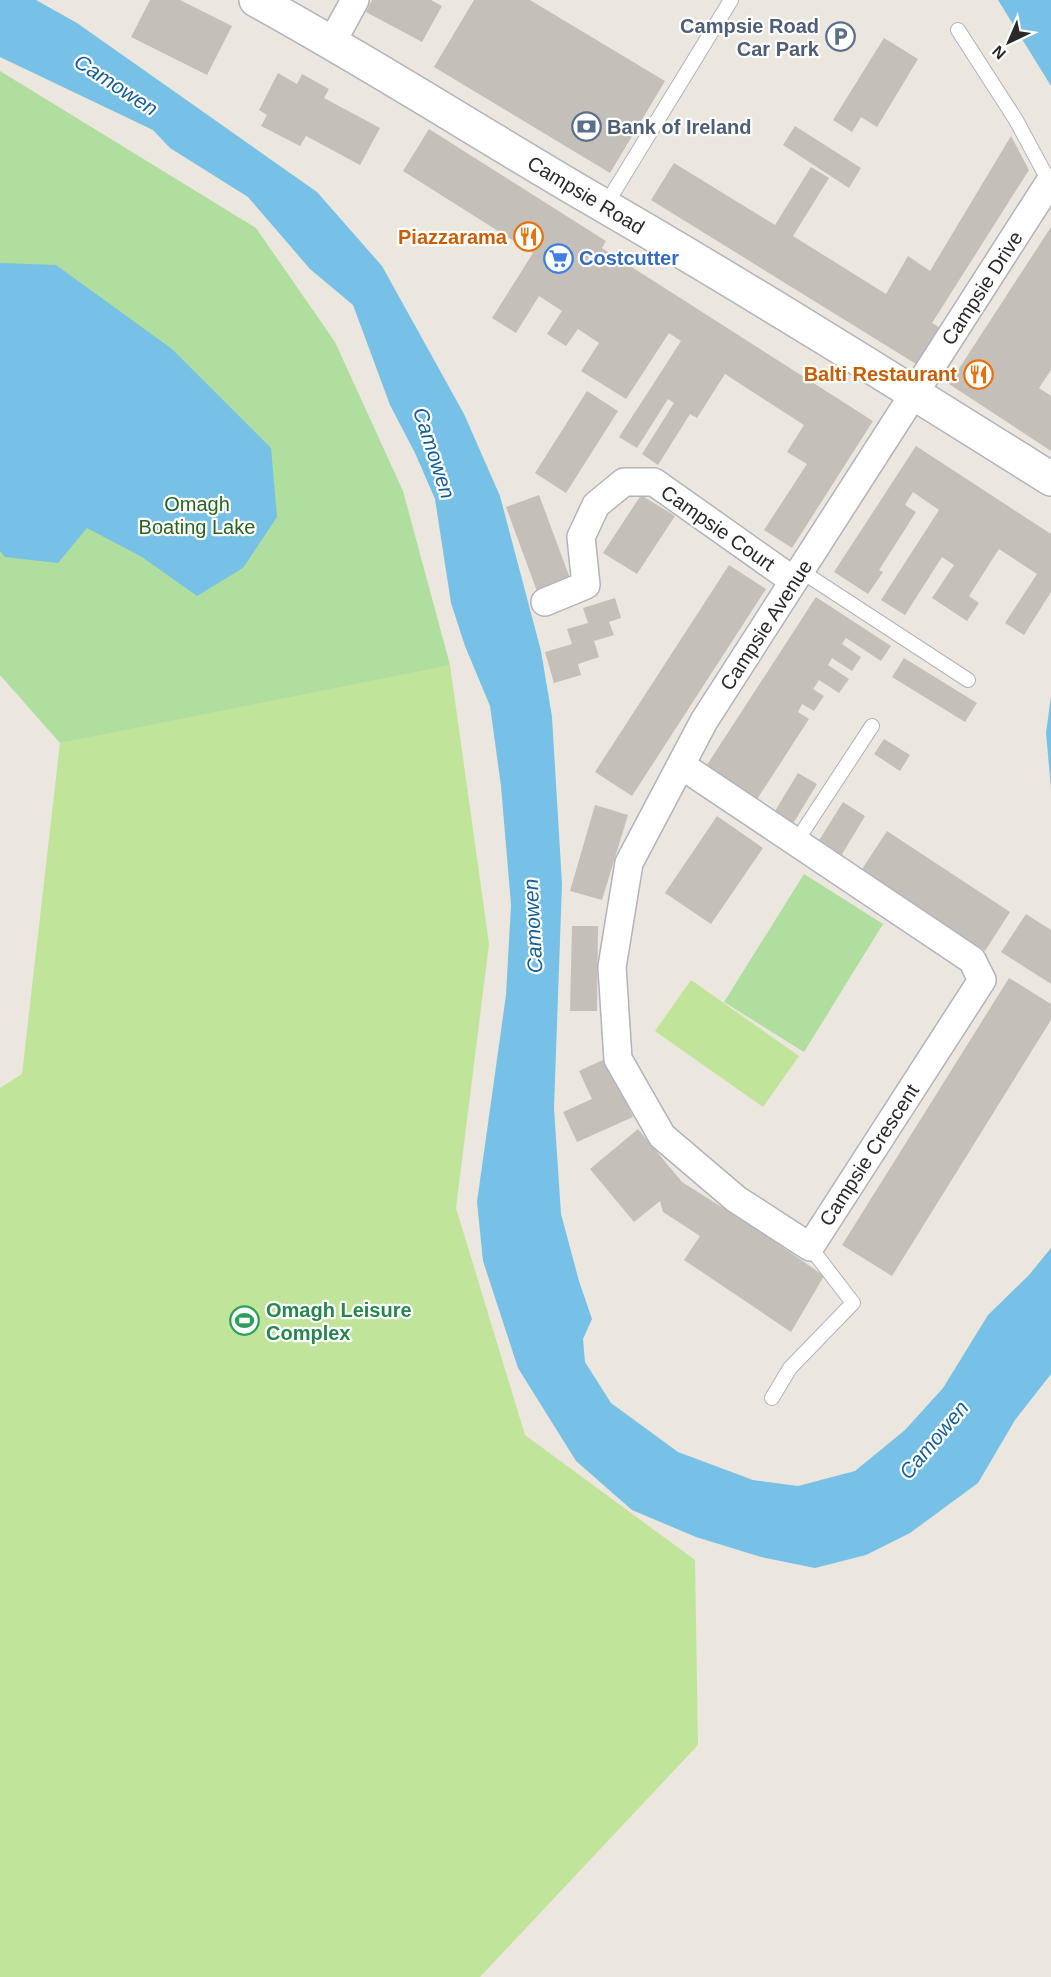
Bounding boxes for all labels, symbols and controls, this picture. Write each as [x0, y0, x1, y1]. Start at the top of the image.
north arrow [979, 12, 1039, 72]
place label: Campsie Road Car Park [680, 15, 820, 60]
parking icon: Campsie Road Car Park [824, 21, 856, 53]
text: N [989, 42, 1009, 63]
water label: Camowen [70, 49, 162, 120]
bank icon: Bank of Ireland [570, 111, 602, 143]
place label: Bank of Ireland [607, 116, 751, 138]
street label: Campsie Road [524, 152, 648, 238]
restaurant icon: Piazzarama [512, 221, 544, 253]
place label: Piazzarama [398, 226, 508, 248]
street label: Campsie Drive [937, 227, 1027, 349]
supermarket icon: Costcutter [542, 242, 574, 274]
place label: Costcutter [579, 247, 679, 269]
restaurant icon: Balti Restaurant [962, 358, 994, 390]
place label: Balti Restaurant [804, 363, 957, 385]
water label: Camowen [409, 404, 460, 501]
street label: Campsie Court [657, 481, 779, 576]
park label: Omagh Boating Lake [139, 493, 255, 538]
street label: Campsie Avenue [716, 556, 816, 694]
water label: Camowen [519, 878, 546, 974]
street label: Campsie Crescent [815, 1080, 923, 1230]
place label: Omagh Leisure Complex [266, 1299, 412, 1344]
sports icon: Omagh Leisure Complex [229, 1305, 261, 1337]
water label: Camowen [894, 1396, 973, 1483]

